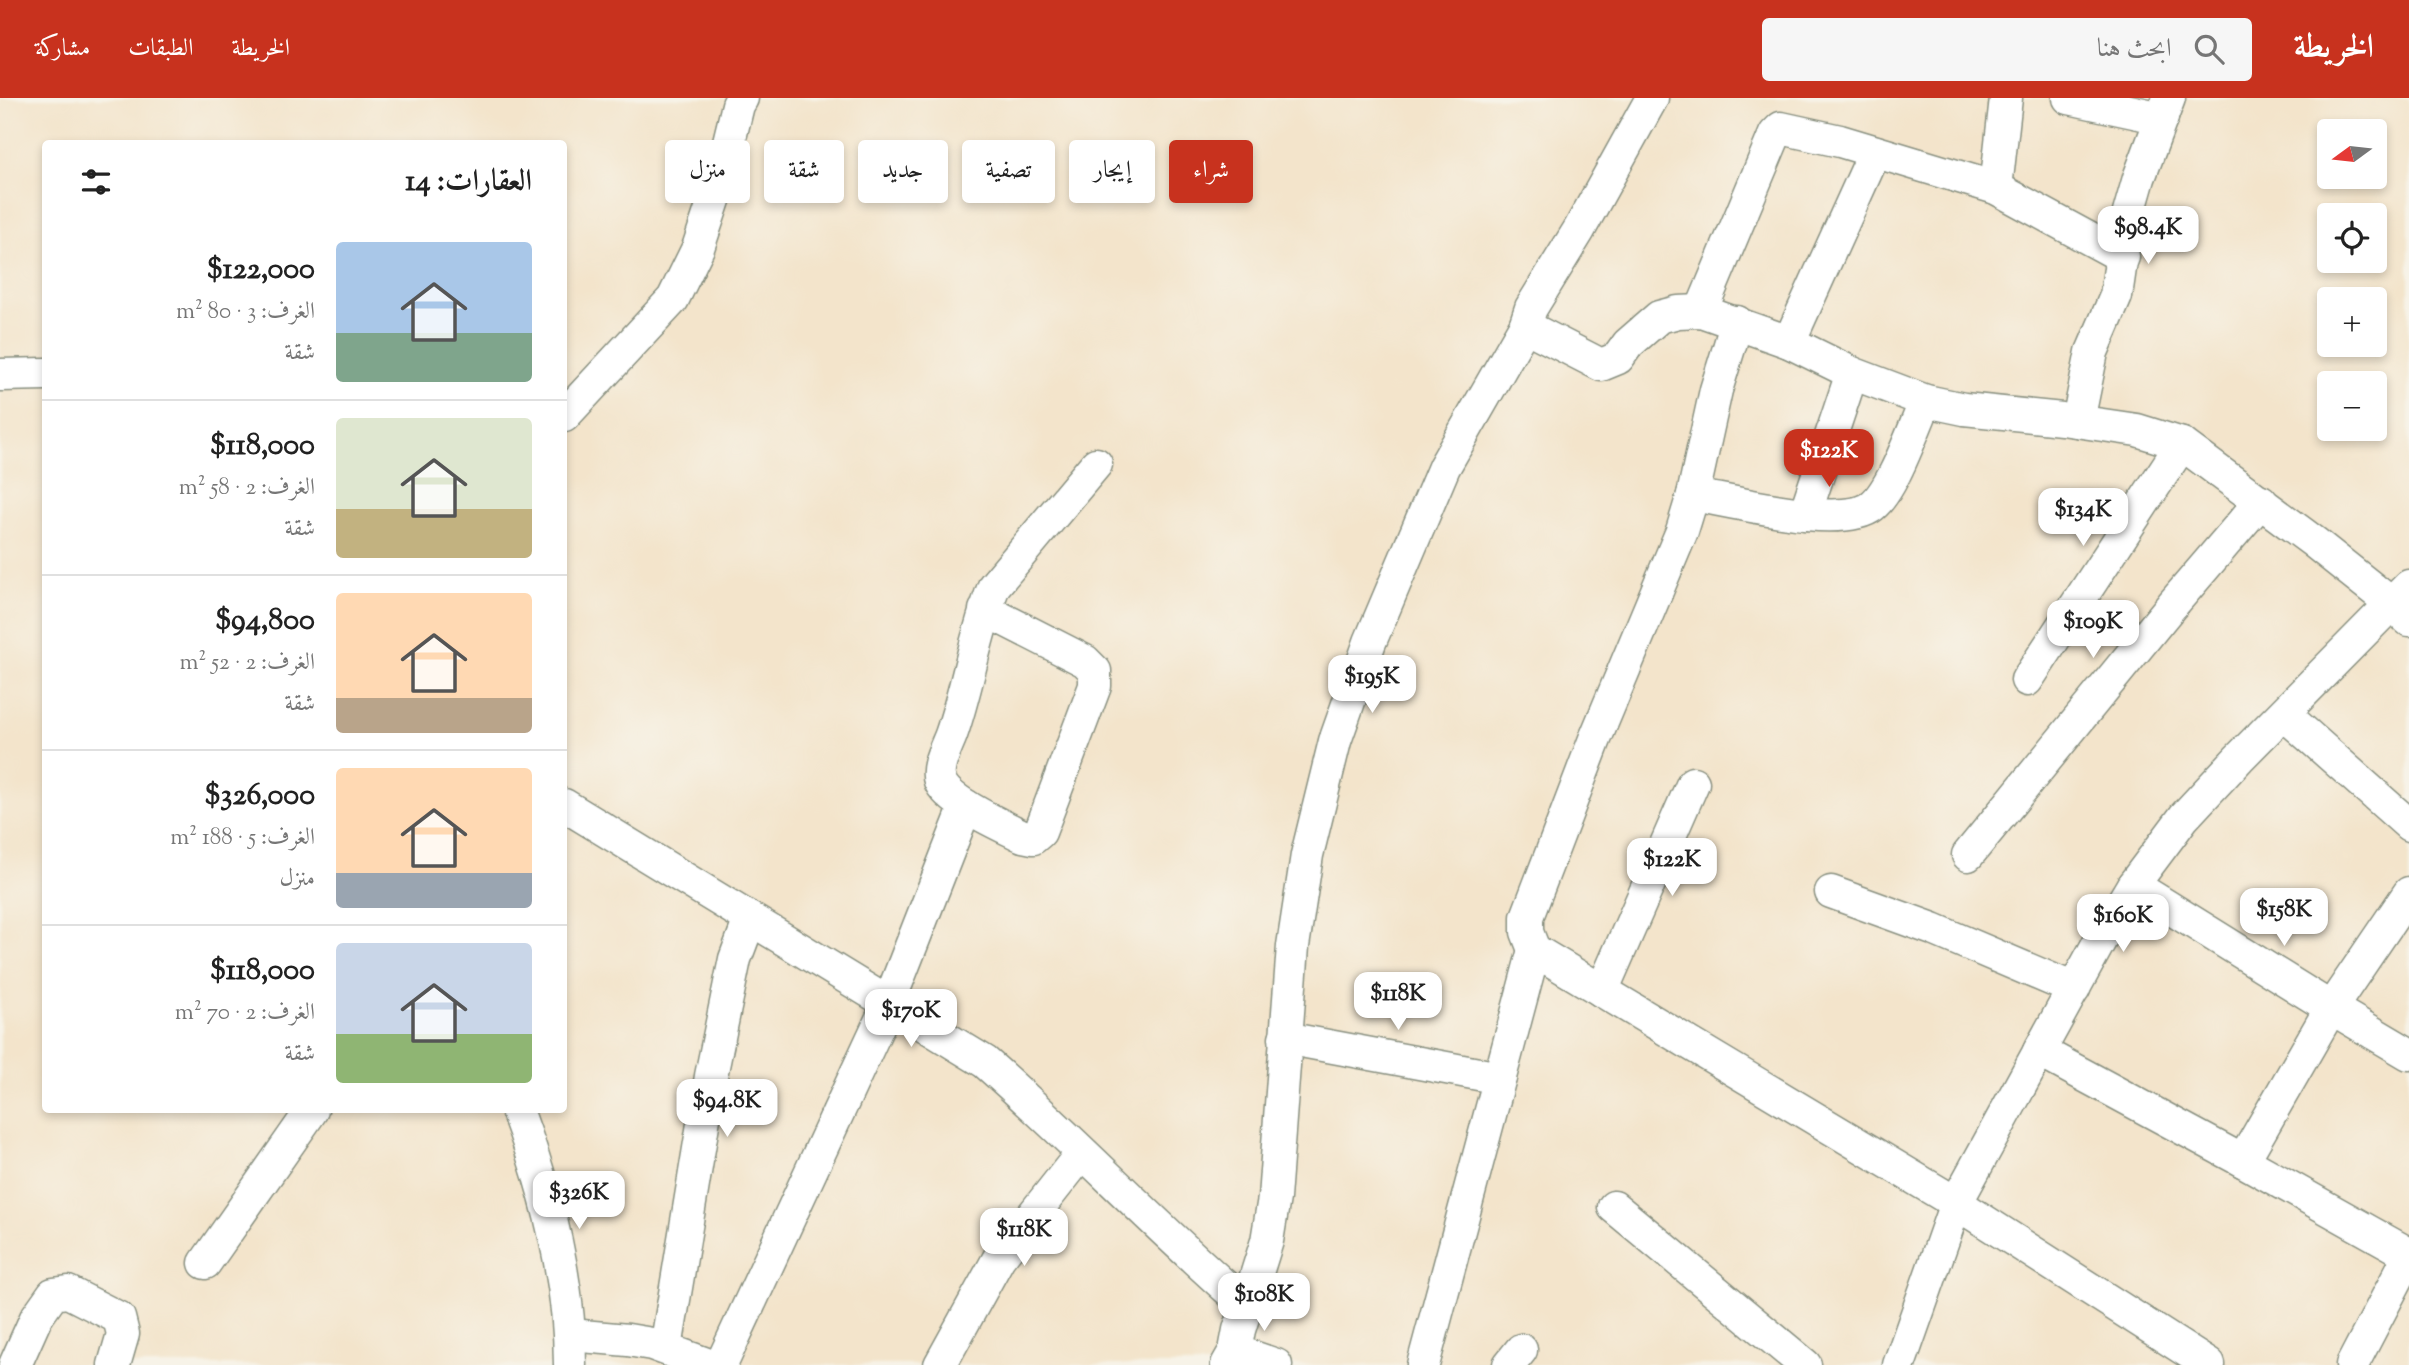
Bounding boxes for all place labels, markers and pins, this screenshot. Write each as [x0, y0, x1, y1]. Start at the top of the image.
pin: $98.4K [2091, 206, 2205, 266]
pin: $122K [1780, 430, 1878, 489]
pin: $134K [2034, 489, 2132, 548]
pin: $109K [2044, 601, 2142, 660]
pin: $195K [1323, 656, 1421, 715]
pin: $122K [1623, 838, 1721, 898]
pin: $158K [2235, 888, 2333, 948]
pin: $160K [2074, 894, 2172, 954]
pin: $118K [1349, 972, 1447, 1032]
pin: $170K [862, 990, 960, 1049]
pin: $94.8K [670, 1080, 784, 1139]
pin: $326K [530, 1172, 628, 1231]
pin: $118K [975, 1208, 1073, 1268]
pin: $108K [1215, 1274, 1313, 1333]

